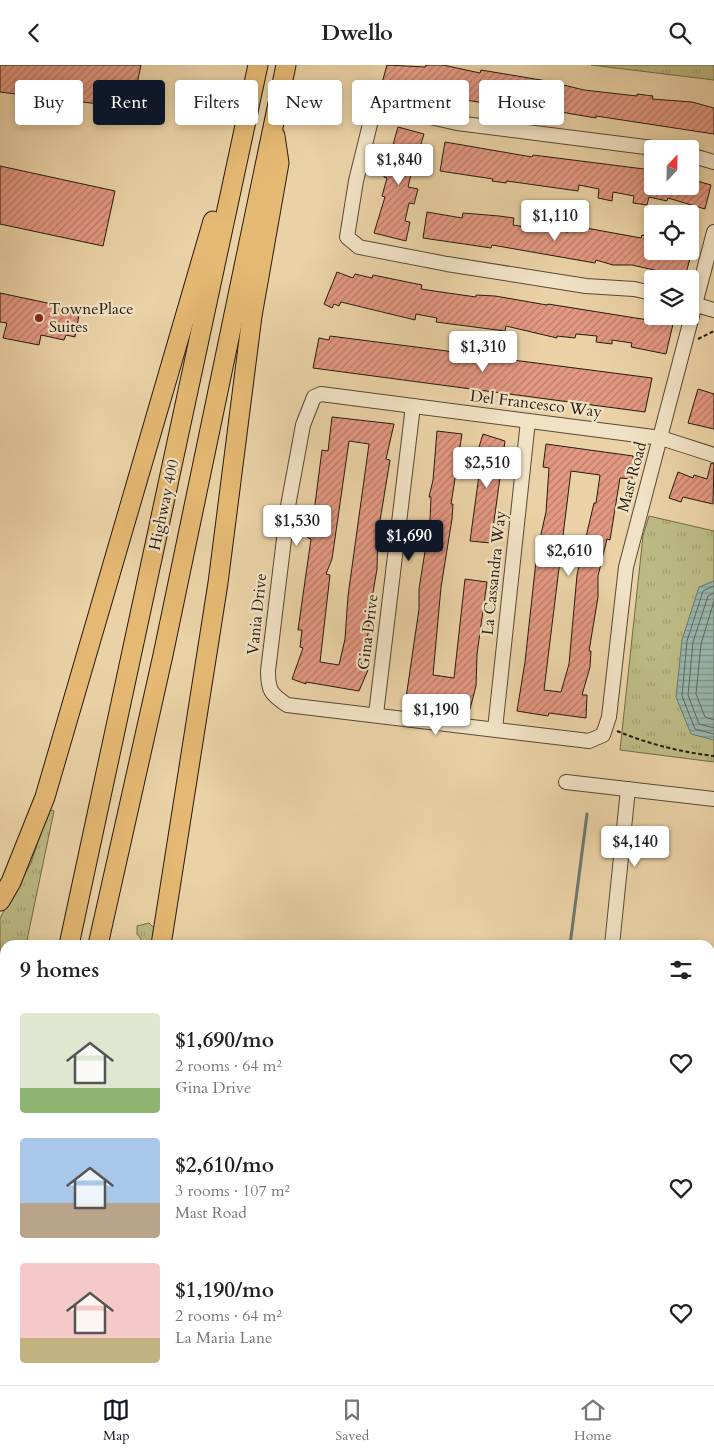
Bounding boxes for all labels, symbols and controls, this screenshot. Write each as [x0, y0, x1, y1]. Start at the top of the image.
text: Dwello [321, 18, 393, 48]
icon: back [20, 19, 48, 47]
icon: search [666, 19, 694, 47]
chip: Buy [15, 80, 83, 125]
chip: Rent [93, 80, 165, 125]
chip: Filters [175, 80, 258, 125]
chip: New [268, 80, 342, 125]
chip: Apartment [352, 80, 469, 125]
chip: House [479, 80, 564, 125]
north arrow [644, 140, 699, 195]
map controls [644, 140, 699, 325]
pin: $1,840 [358, 143, 440, 186]
text: $1,840 [376, 149, 422, 171]
pin: $1,110 [514, 199, 596, 242]
text: $1,110 [532, 205, 578, 227]
button: locate [644, 205, 699, 260]
button: layers [644, 270, 699, 325]
place label: TownePlace Suites [49, 298, 134, 338]
marker: TownePlace Suites [33, 312, 45, 324]
pin: $1,310 [442, 331, 524, 373]
text: $1,310 [460, 336, 506, 358]
street label: Del Francesco Way [469, 385, 604, 423]
street label: Mast Road [612, 439, 652, 515]
pin: $2,510 [446, 447, 528, 489]
text: $2,510 [464, 452, 510, 474]
street label: Highway 400 [144, 457, 184, 553]
pin: $1,530 [256, 505, 338, 547]
street label: La Cassandra Way [477, 509, 512, 636]
text: $1,530 [274, 510, 320, 532]
pin: $1,690 [368, 519, 450, 562]
text: $1,690 [386, 525, 432, 547]
pin: $2,610 [528, 535, 610, 577]
text: $2,610 [546, 540, 592, 562]
street label: Vania Drive [242, 572, 272, 656]
street label: Gina Drive [352, 593, 384, 671]
pin: $1,190 [395, 693, 477, 736]
text: $1,190 [413, 699, 459, 721]
pin: $4,140 [594, 825, 676, 868]
text: $4,140 [612, 831, 658, 853]
text: 9 homes [20, 956, 99, 985]
icon: filters [667, 956, 695, 984]
text: $1,690/mo [175, 1026, 274, 1055]
icon: home [60, 1033, 120, 1093]
icon: heart [667, 1049, 695, 1077]
text: 2 rooms · 64 m² [175, 1055, 282, 1077]
text: Gina Drive [175, 1077, 251, 1099]
text: $2,610/mo [175, 1151, 274, 1180]
icon: home [60, 1158, 120, 1218]
icon: heart [667, 1174, 695, 1202]
text: 3 rooms · 107 m² [175, 1180, 290, 1202]
text: Mast Road [175, 1202, 247, 1224]
text: $1,190/mo [175, 1276, 274, 1305]
icon: home [60, 1283, 120, 1343]
icon: heart [667, 1299, 695, 1327]
text: 2 rooms · 64 m² [175, 1305, 282, 1327]
text: La Maria Lane [175, 1327, 272, 1349]
tab: Map [102, 1396, 130, 1445]
tab: Saved [335, 1396, 369, 1445]
tab: Home [574, 1396, 612, 1445]

